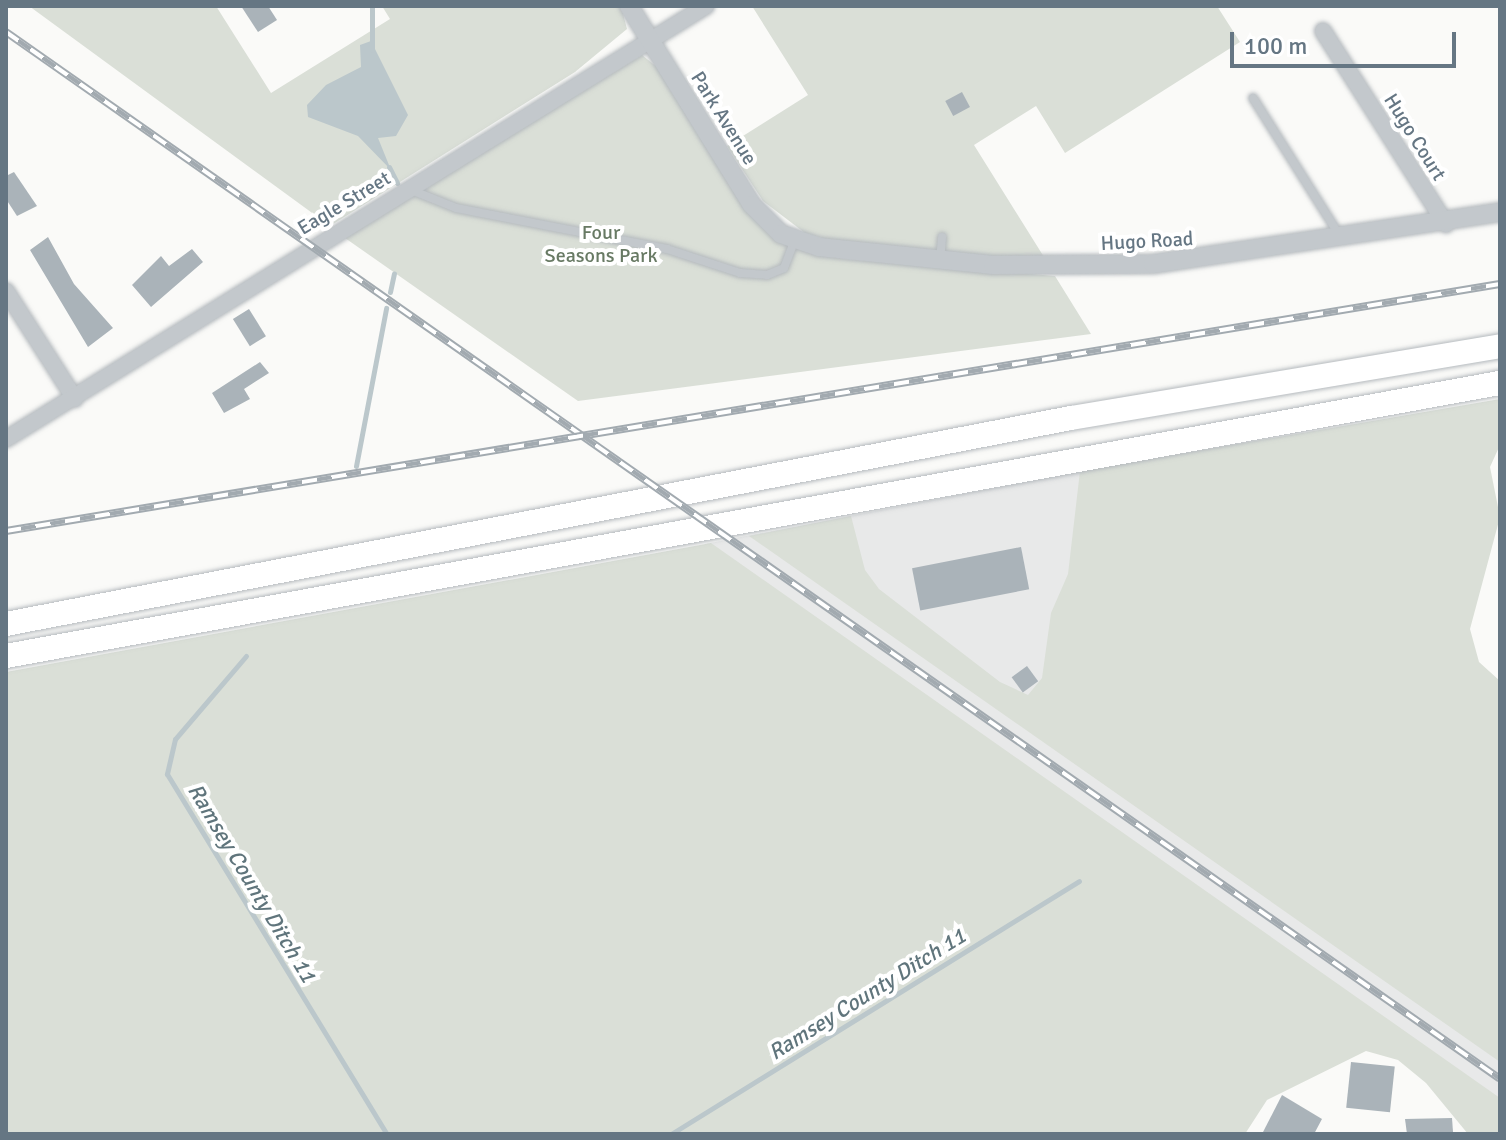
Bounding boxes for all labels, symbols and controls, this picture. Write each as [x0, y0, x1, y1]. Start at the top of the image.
scale bar [1234, 16, 1460, 66]
text: 100 m [1244, 31, 1307, 61]
street label: Park Avenue [686, 67, 762, 169]
street label: Hugo Court [1379, 89, 1451, 185]
street label: Eagle Street [293, 166, 395, 240]
park label: Four Seasons Park [545, 221, 657, 268]
street label: Hugo Road [1100, 227, 1194, 255]
water label: Ramsey County Ditch 11 [182, 779, 322, 987]
water label: Ramsey County Ditch 11 [764, 923, 970, 1065]

